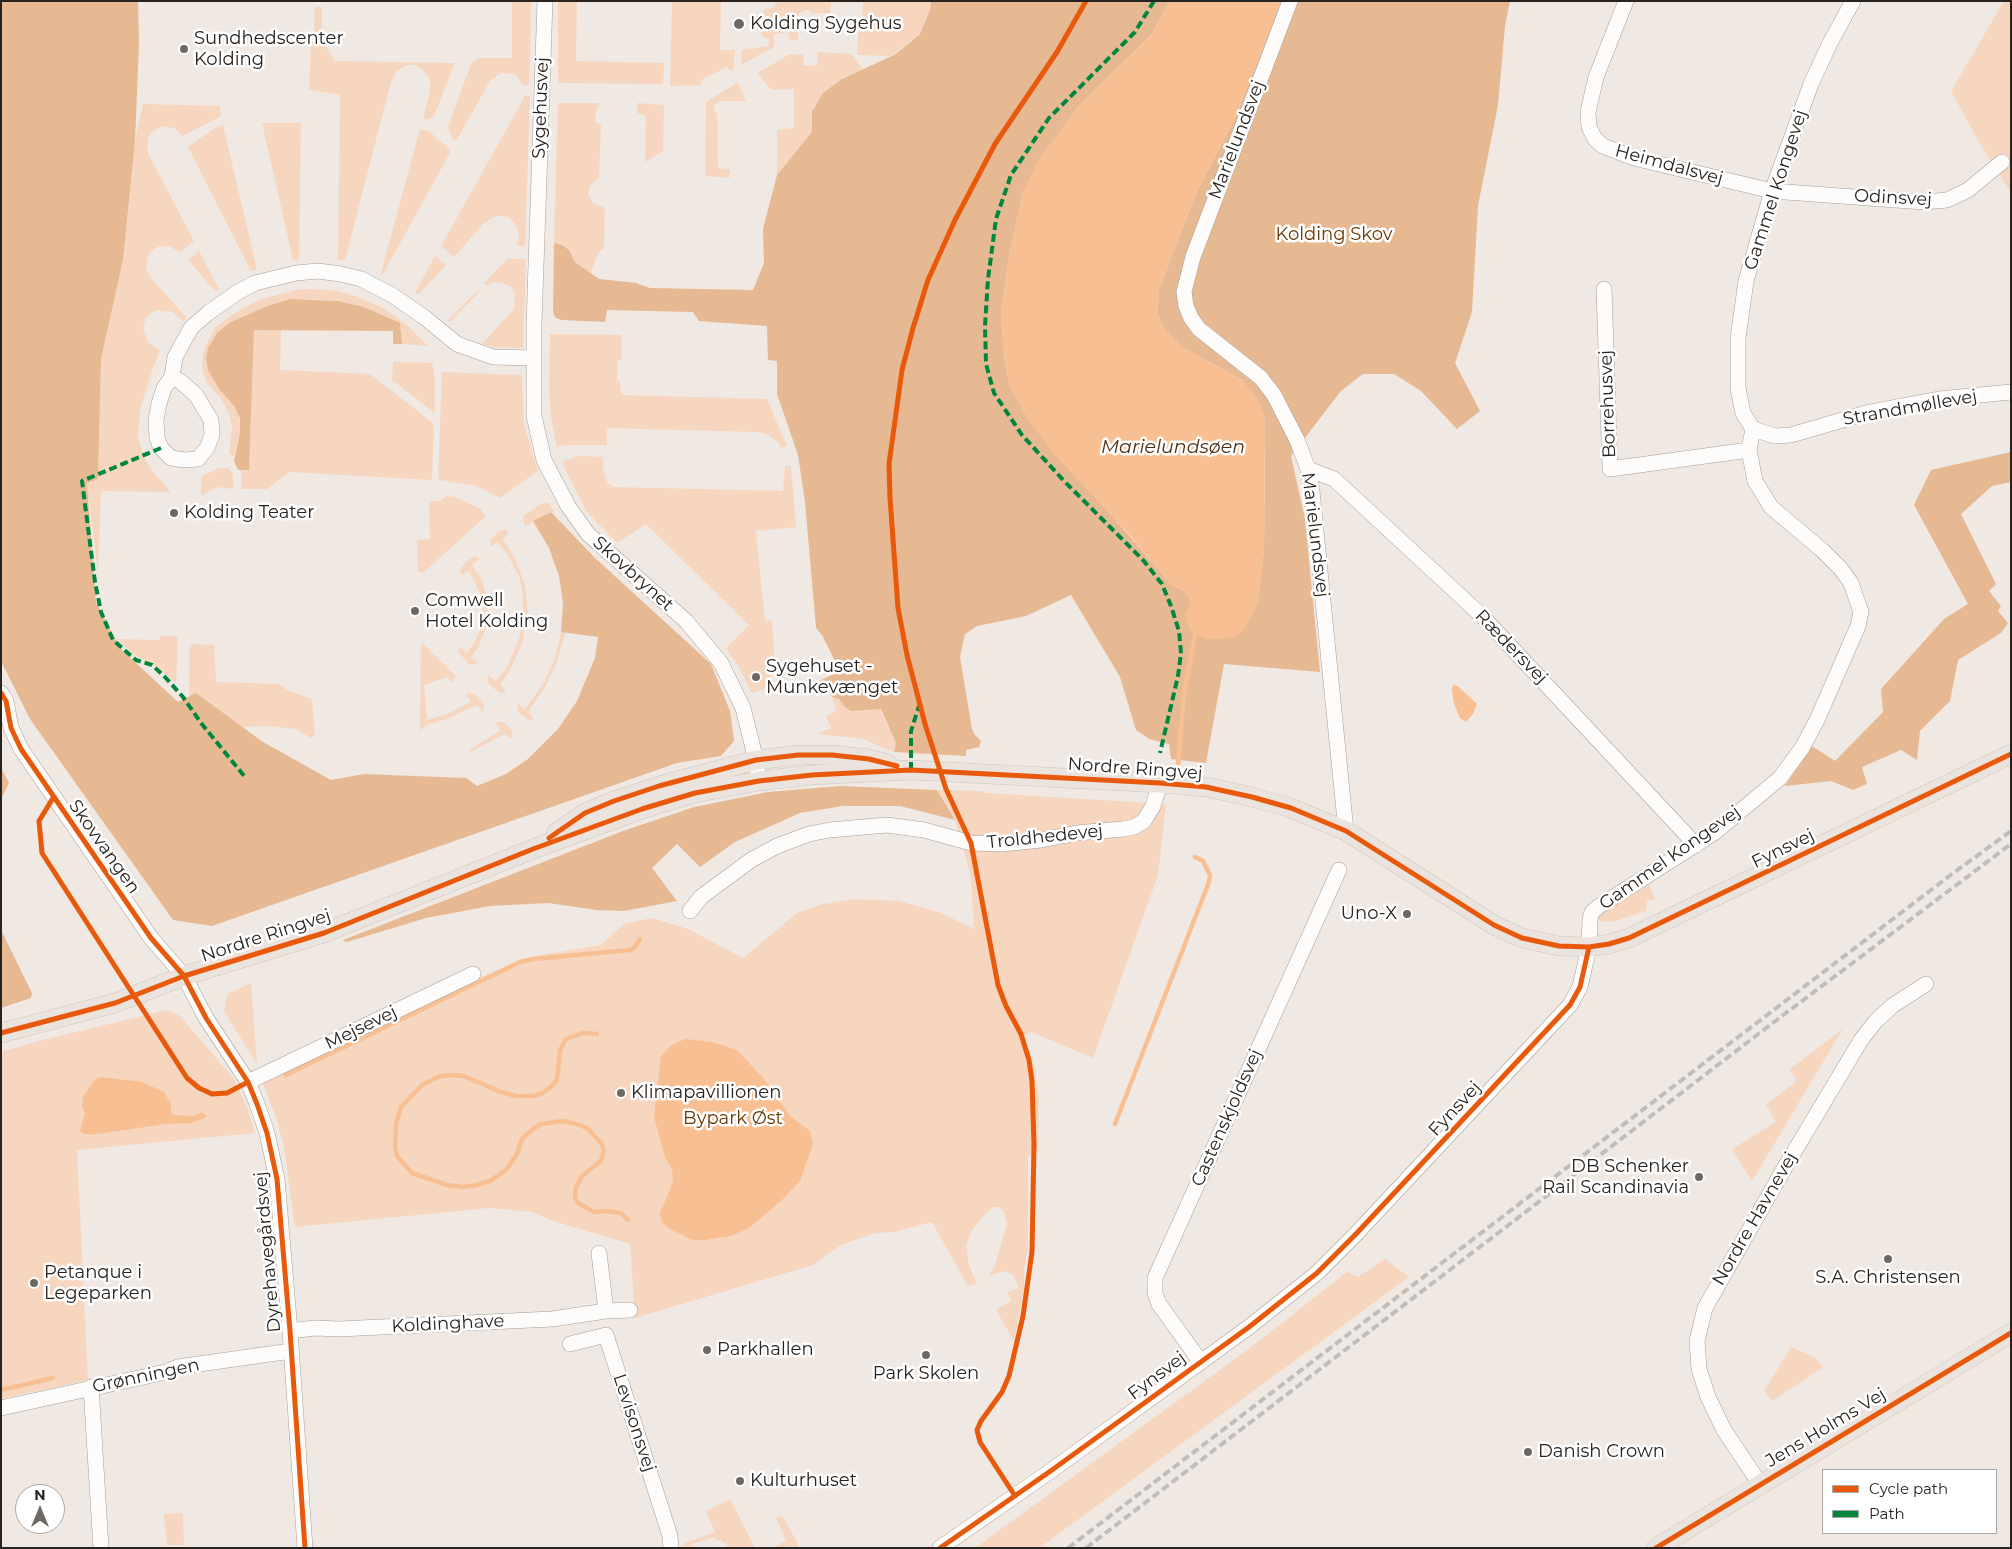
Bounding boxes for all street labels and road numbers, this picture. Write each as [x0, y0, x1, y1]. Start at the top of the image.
street label: Sygehusvej [528, 57, 554, 159]
street label: Marielundsvej [1204, 77, 1270, 203]
street label: Gammel Kongevej [1740, 107, 1812, 273]
street label: Heimdalsvej [1613, 140, 1725, 190]
street label: Odinsvej [1853, 185, 1933, 211]
street label: Borrehusvej [1595, 350, 1621, 458]
street label: Strandmøllevej [1841, 386, 1979, 430]
street label: Marielundsvej [1297, 471, 1333, 599]
street label: Skovbrynet [588, 532, 678, 616]
street label: Rædersvej [1470, 605, 1552, 689]
street label: Nordre Ringvej [1067, 754, 1203, 784]
street label: Skovvangen [64, 796, 144, 898]
street label: Gammel Kongevej [1595, 801, 1745, 915]
street label: Troldhedevej [986, 820, 1104, 854]
street label: Fynsvej [1748, 825, 1818, 873]
street label: Nordre Ringvej [198, 905, 334, 967]
street label: Mejsevej [321, 1001, 401, 1055]
street label: Castenskjoldsvej [1187, 1046, 1267, 1190]
street label: Fynsvej [1424, 1077, 1486, 1141]
street label: Nordre Havnevej [1708, 1148, 1802, 1290]
street label: Dyrehavegårdsvej [250, 1171, 286, 1333]
street label: Koldinghave [391, 1310, 505, 1338]
street label: Fynsvej [1124, 1347, 1190, 1405]
street label: Grønningen [90, 1354, 202, 1398]
street label: Levisonsvej [608, 1371, 660, 1475]
street label: Jens Holms Vej [1762, 1384, 1890, 1472]

